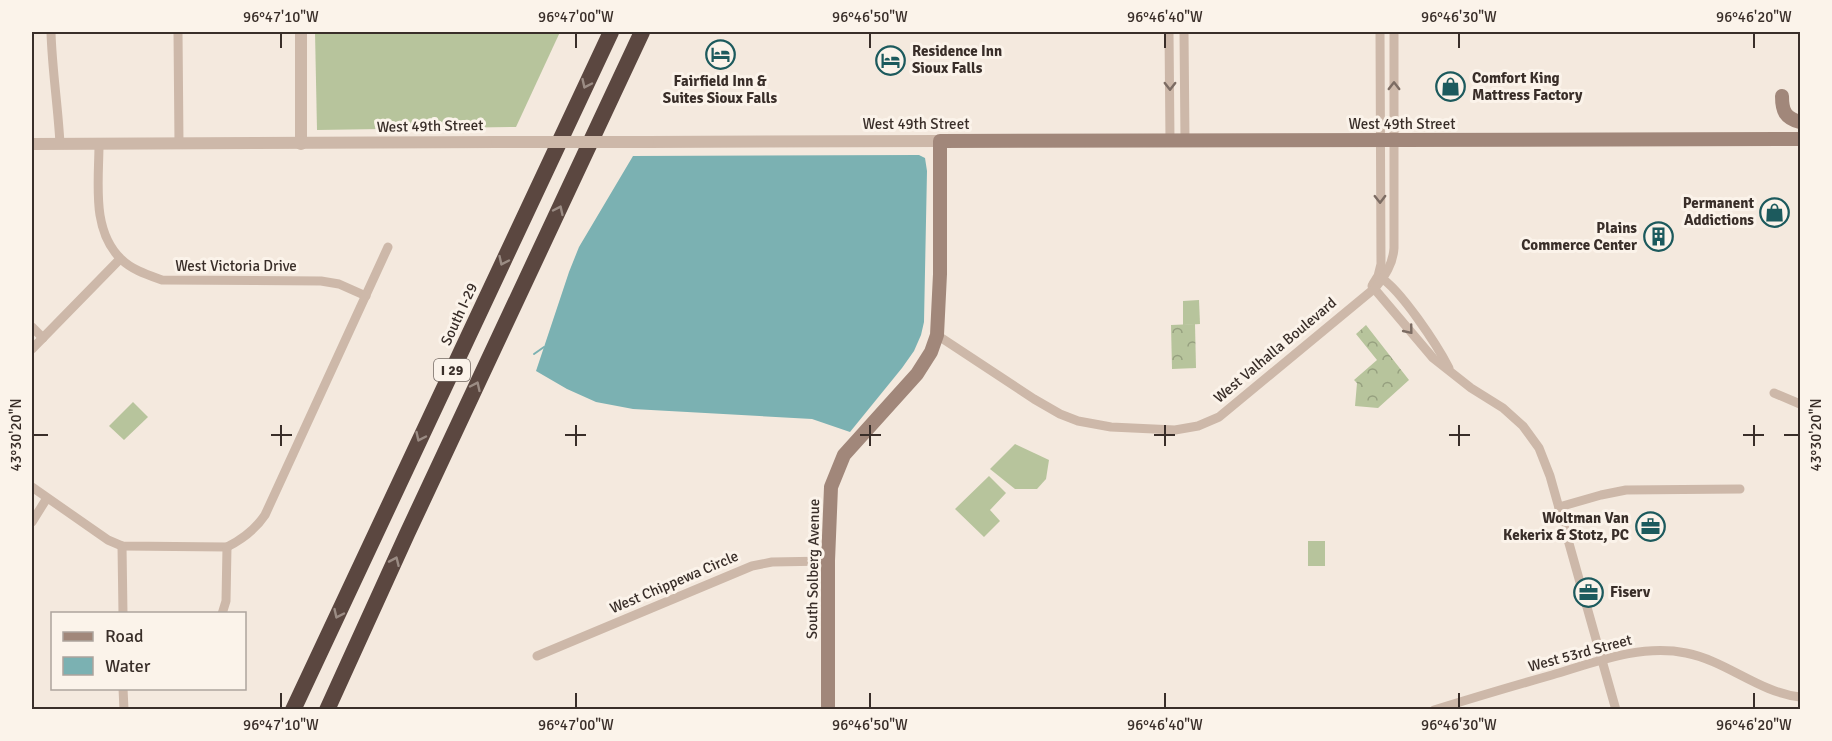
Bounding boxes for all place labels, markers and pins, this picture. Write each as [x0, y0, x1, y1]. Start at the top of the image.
hotel icon: Fairfield Inn & Suites Sioux Falls [704, 38, 736, 70]
place label: Residence Inn Sioux Falls [912, 42, 1002, 77]
hotel icon: Residence Inn Sioux Falls [875, 44, 907, 76]
place label: Comfort King Mattress Factory [1472, 69, 1583, 104]
shop icon: Comfort King Mattress Factory [1435, 71, 1467, 103]
place label: Fairfield Inn & Suites Sioux Falls [663, 72, 777, 107]
place label: Permanent Addictions [1683, 194, 1754, 229]
shop icon: Permanent Addictions [1759, 196, 1791, 228]
place label: Plains Commerce Center [1521, 219, 1637, 254]
building icon: Plains Commerce Center [1642, 221, 1674, 253]
place label: Woltman Van Kekerix & Stotz, PC [1503, 509, 1629, 544]
office icon: Woltman Van Kekerix & Stotz, PC [1634, 511, 1666, 543]
office icon: Fiserv [1573, 576, 1605, 608]
place label: Fiserv [1610, 583, 1651, 601]

